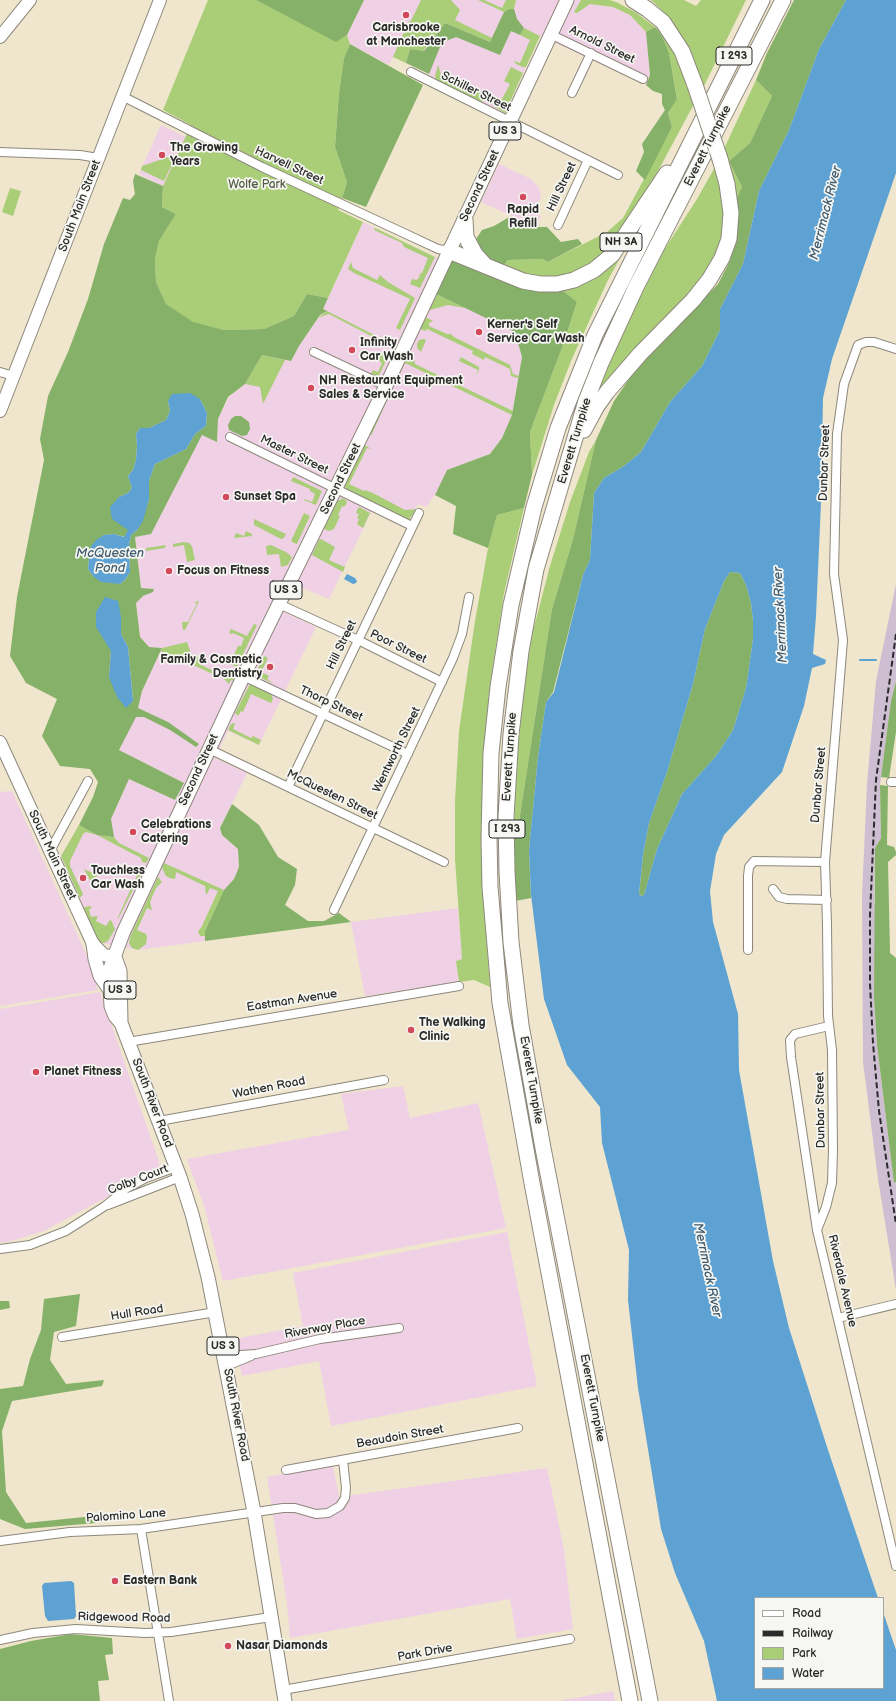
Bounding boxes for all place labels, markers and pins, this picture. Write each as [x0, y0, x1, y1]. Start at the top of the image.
marker: Carisbrooke at Manchester [401, 10, 411, 20]
place label: Carisbrooke at Manchester [366, 21, 446, 49]
place label: The Growing Years [170, 141, 238, 169]
marker: The Growing Years [157, 150, 167, 160]
marker: Rapid Refill [518, 192, 528, 202]
place label: Rapid Refill [507, 203, 539, 231]
place label: Kerner's Self Service Car Wash [487, 318, 585, 346]
marker: Kerner's Self Service Car Wash [474, 327, 484, 337]
place label: Infinity Car Wash [360, 336, 413, 364]
marker: Infinity Car Wash [347, 345, 357, 355]
place label: NH Restaurant Equipment Sales & Service [319, 374, 463, 402]
marker: NH Restaurant Equipment Sales & Service [306, 383, 316, 393]
place label: Sunset Spa [234, 490, 296, 504]
marker: Sunset Spa [221, 492, 231, 502]
place label: Focus on Fitness [177, 564, 269, 578]
marker: Focus on Fitness [164, 566, 174, 576]
place label: Family & Cosmetic Dentistry [160, 653, 262, 681]
marker: Family & Cosmetic Dentistry [265, 662, 275, 672]
place label: Celebrations Catering [141, 818, 211, 846]
marker: Celebrations Catering [128, 827, 138, 837]
place label: Touchless Car Wash [91, 864, 145, 892]
marker: Touchless Car Wash [78, 873, 88, 883]
place label: The Walking Clinic [419, 1016, 486, 1044]
marker: The Walking Clinic [406, 1025, 416, 1035]
place label: Planet Fitness [44, 1065, 121, 1079]
marker: Planet Fitness [31, 1067, 41, 1077]
place label: Eastern Bank [123, 1574, 197, 1588]
marker: Eastern Bank [110, 1576, 120, 1586]
place label: Nasar Diamonds [236, 1639, 328, 1653]
marker: Nasar Diamonds [223, 1641, 233, 1651]

